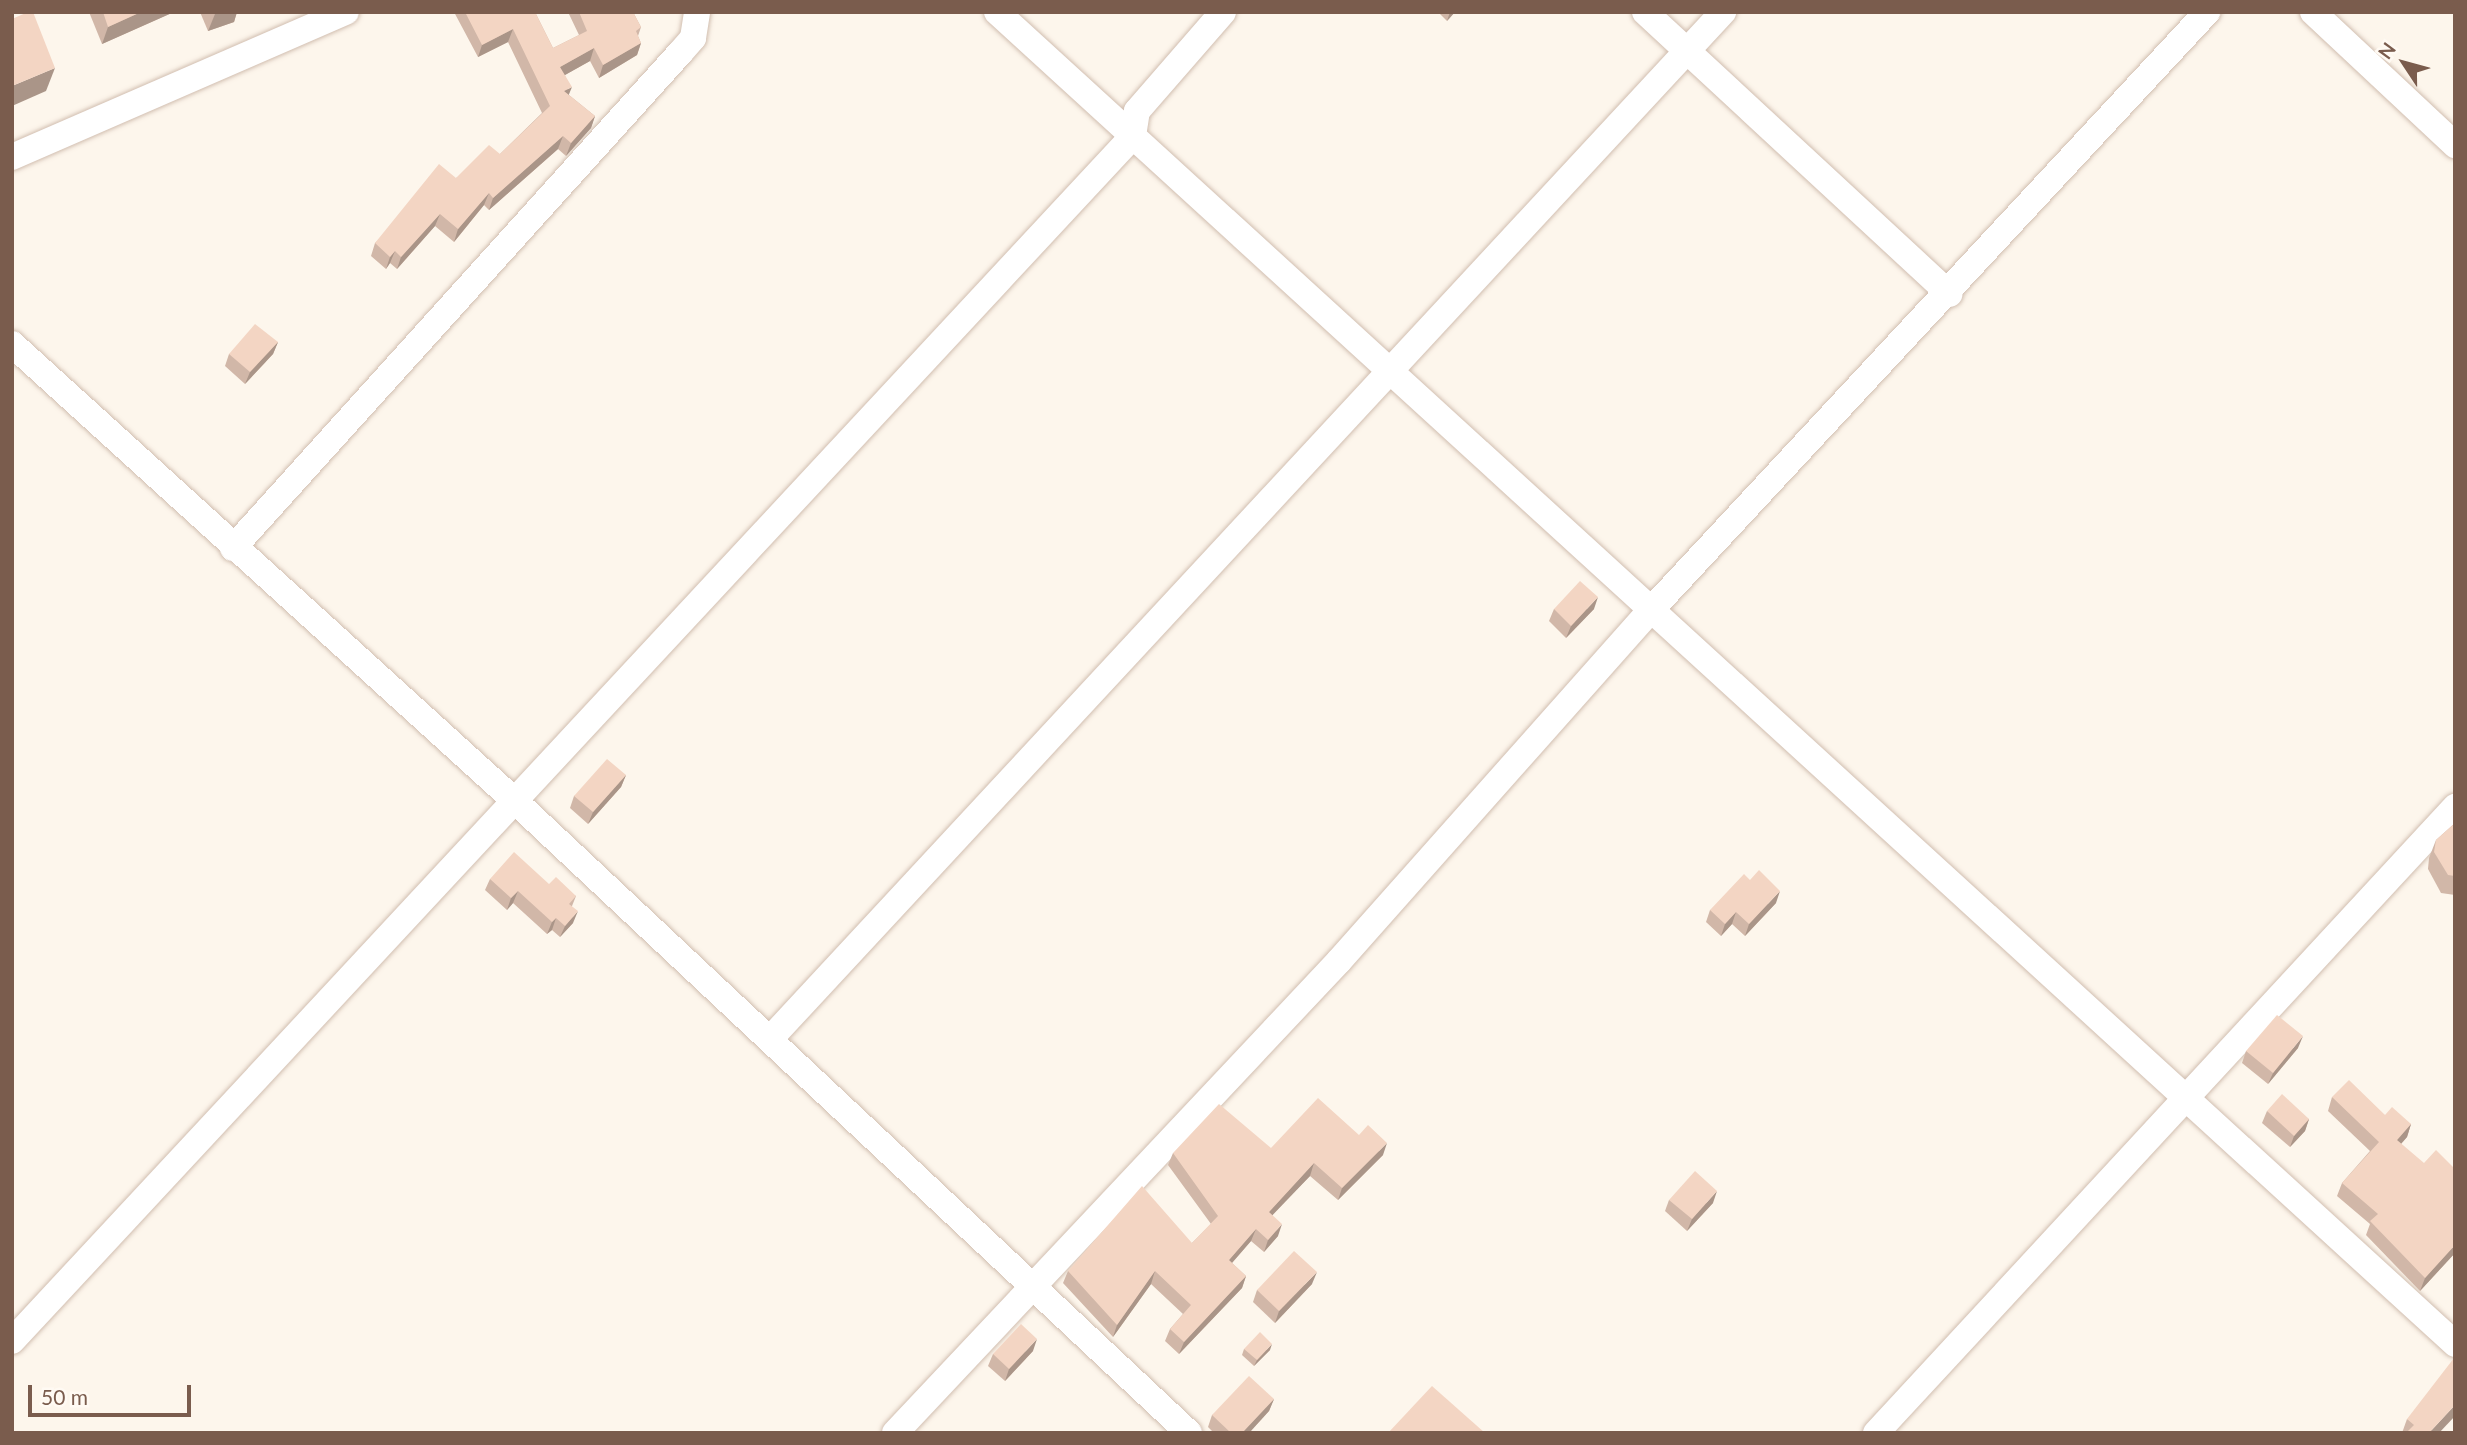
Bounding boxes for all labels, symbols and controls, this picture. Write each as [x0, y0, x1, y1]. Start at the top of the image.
north arrow [2369, 28, 2439, 98]
text: N [2373, 38, 2400, 63]
scale bar [32, 1372, 194, 1416]
text: 50 m [41, 1384, 88, 1409]

